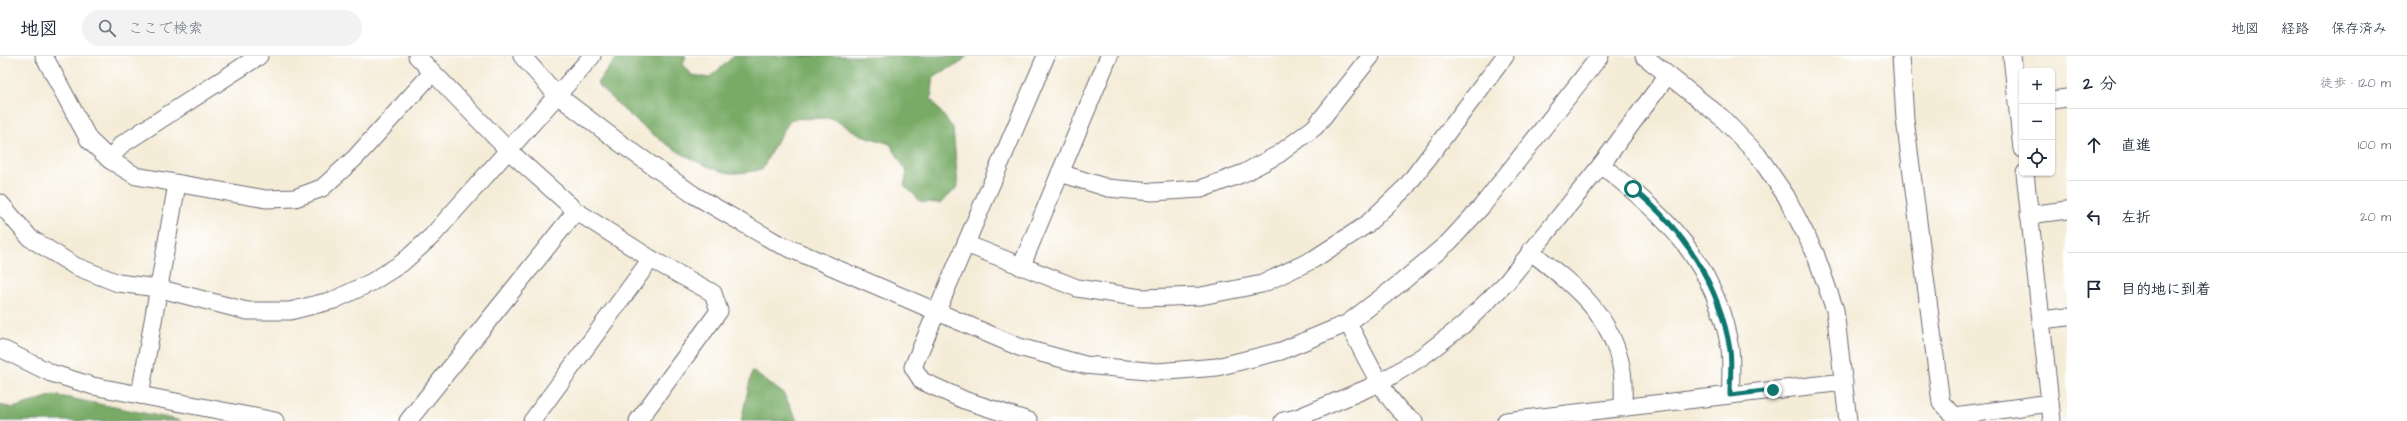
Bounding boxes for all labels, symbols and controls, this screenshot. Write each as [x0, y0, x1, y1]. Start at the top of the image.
search box [82, 10, 362, 46]
text: 地図 [20, 16, 58, 43]
icon: search [96, 17, 118, 39]
text: ここで検索 [128, 18, 203, 39]
text: 地図 [2231, 19, 2259, 39]
text: 経路 [2281, 19, 2309, 39]
text: 保存済み [2331, 19, 2387, 39]
map controls [2019, 68, 2055, 176]
button: + [2019, 68, 2055, 104]
text: 2 分 [2083, 72, 2117, 96]
text: 徒歩 · 120 m [2320, 74, 2391, 92]
button: − [2019, 104, 2055, 140]
icon: ahead [2083, 134, 2105, 156]
text: 直進 [2121, 135, 2151, 156]
text: 100 m [2358, 136, 2391, 154]
button: locate [2019, 140, 2055, 176]
route start [1624, 180, 1642, 198]
icon: left [2083, 206, 2105, 228]
text: 左折 [2121, 207, 2151, 228]
text: 20 m [2360, 208, 2391, 226]
icon: arrive [2083, 278, 2105, 300]
text: 目的地に到着 [2121, 279, 2211, 300]
route end [1764, 381, 1782, 399]

